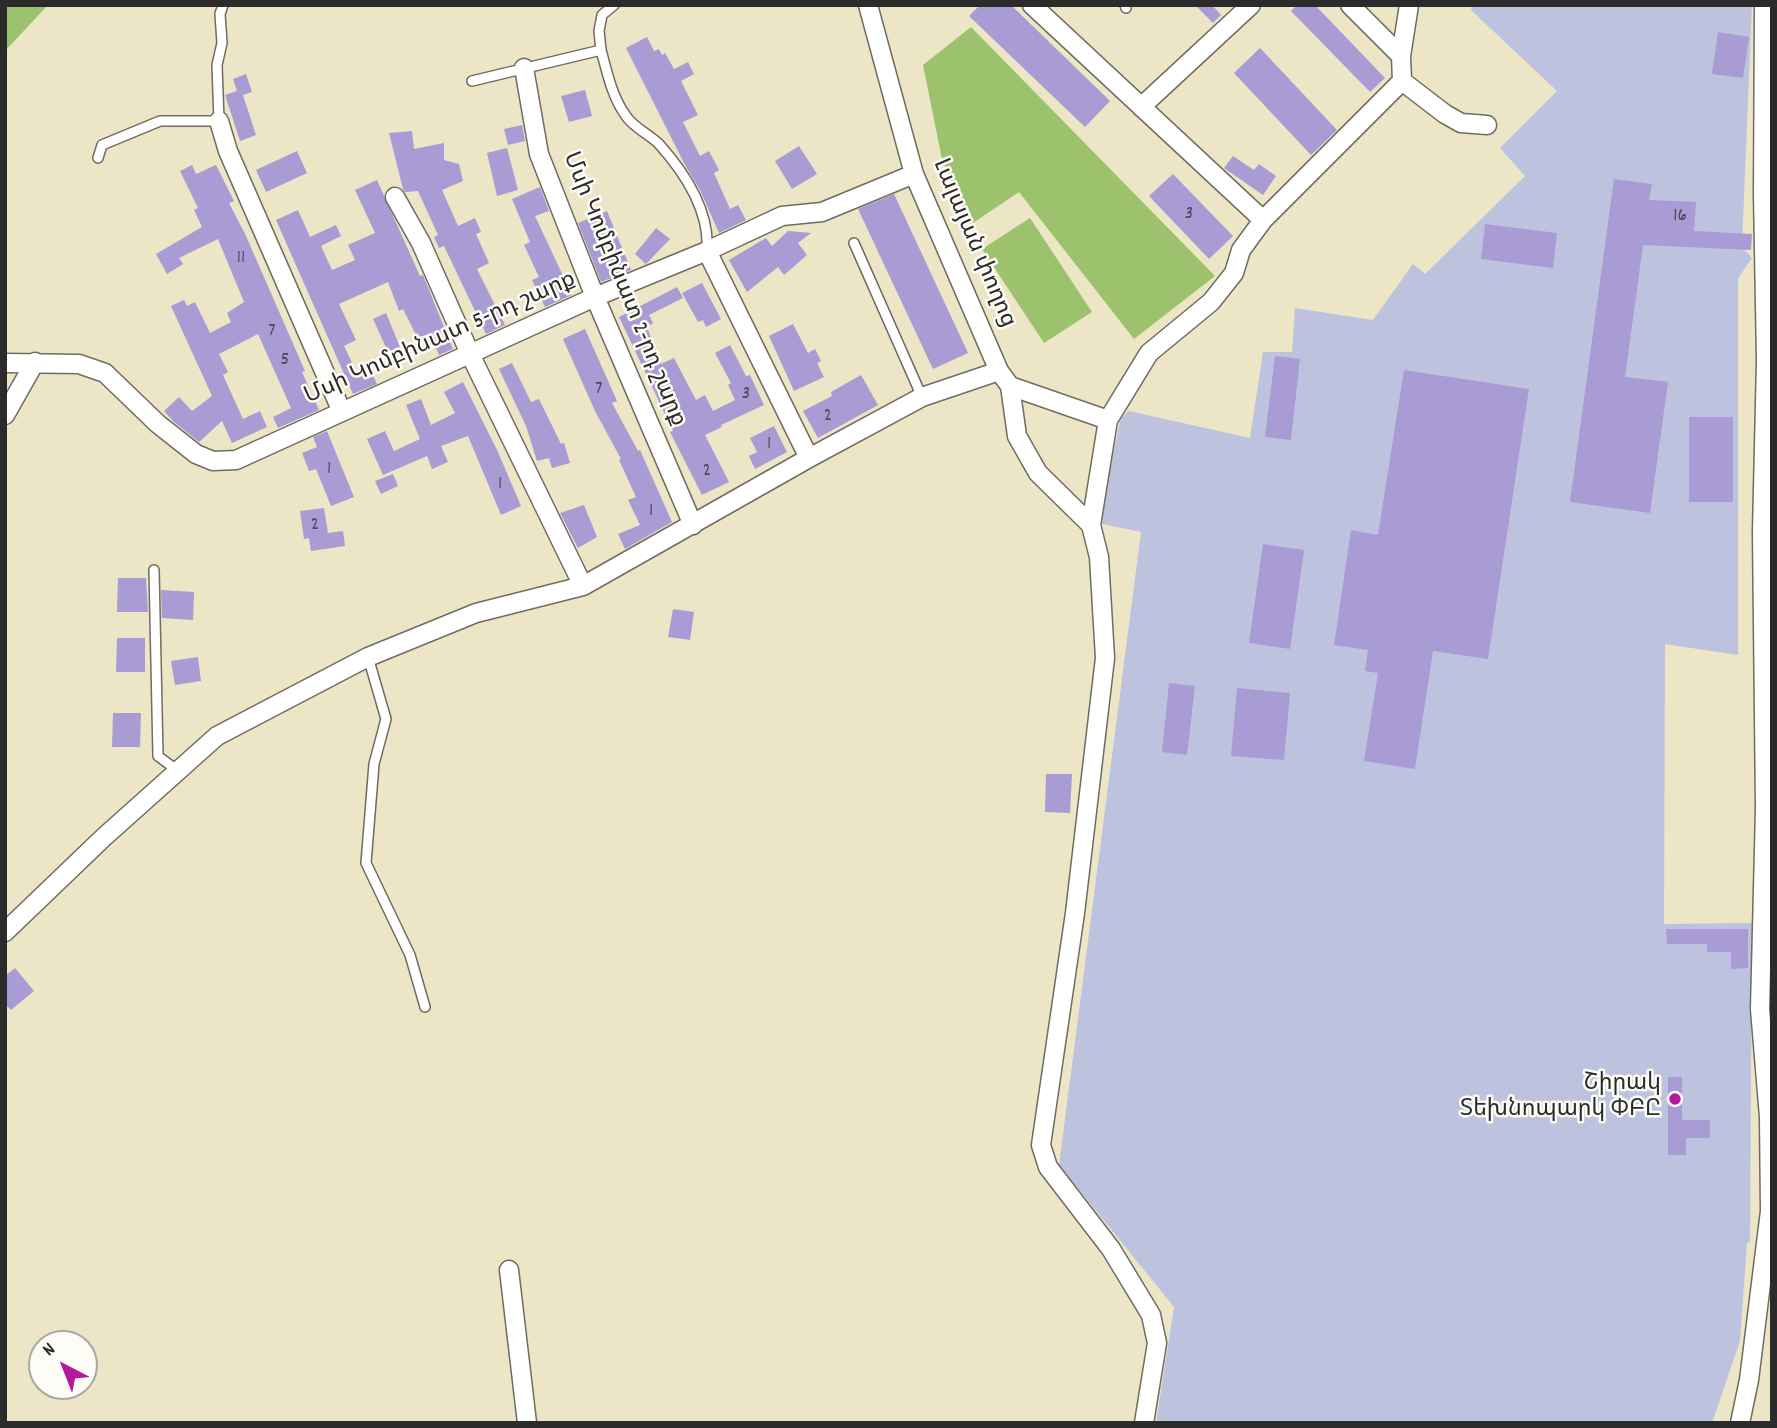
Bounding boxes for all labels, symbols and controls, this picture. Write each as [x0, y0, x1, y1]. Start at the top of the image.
street label: Մսի Կոմբինատ 2-րդ շարք [554, 149, 690, 431]
street label: Լալայան փողոց [924, 156, 1020, 332]
house number: 3 [1185, 204, 1193, 226]
house number: 16 [1673, 206, 1687, 228]
house number: 11 [237, 248, 245, 270]
street label: Մսի Կոմբինատ 5-րդ շարք [301, 268, 581, 412]
house number: 7 [268, 321, 276, 343]
house number: 5 [281, 350, 289, 372]
house number: 7 [595, 379, 603, 401]
house number: 3 [742, 384, 750, 406]
house number: 2 [824, 406, 832, 428]
house number: 1 [767, 434, 771, 456]
house number: 1 [327, 459, 331, 481]
house number: 2 [703, 461, 711, 483]
house number: 1 [498, 474, 502, 496]
house number: 1 [649, 501, 653, 523]
house number: 2 [311, 515, 319, 537]
place label: Շիրակ Տեխնոպարկ ՓԲԸ [1460, 1072, 1661, 1126]
marker: Շիրակ Տեխնոպարկ ՓԲԸ [1667, 1091, 1683, 1107]
north arrow [28, 1330, 98, 1400]
text: N [37, 1337, 62, 1364]

